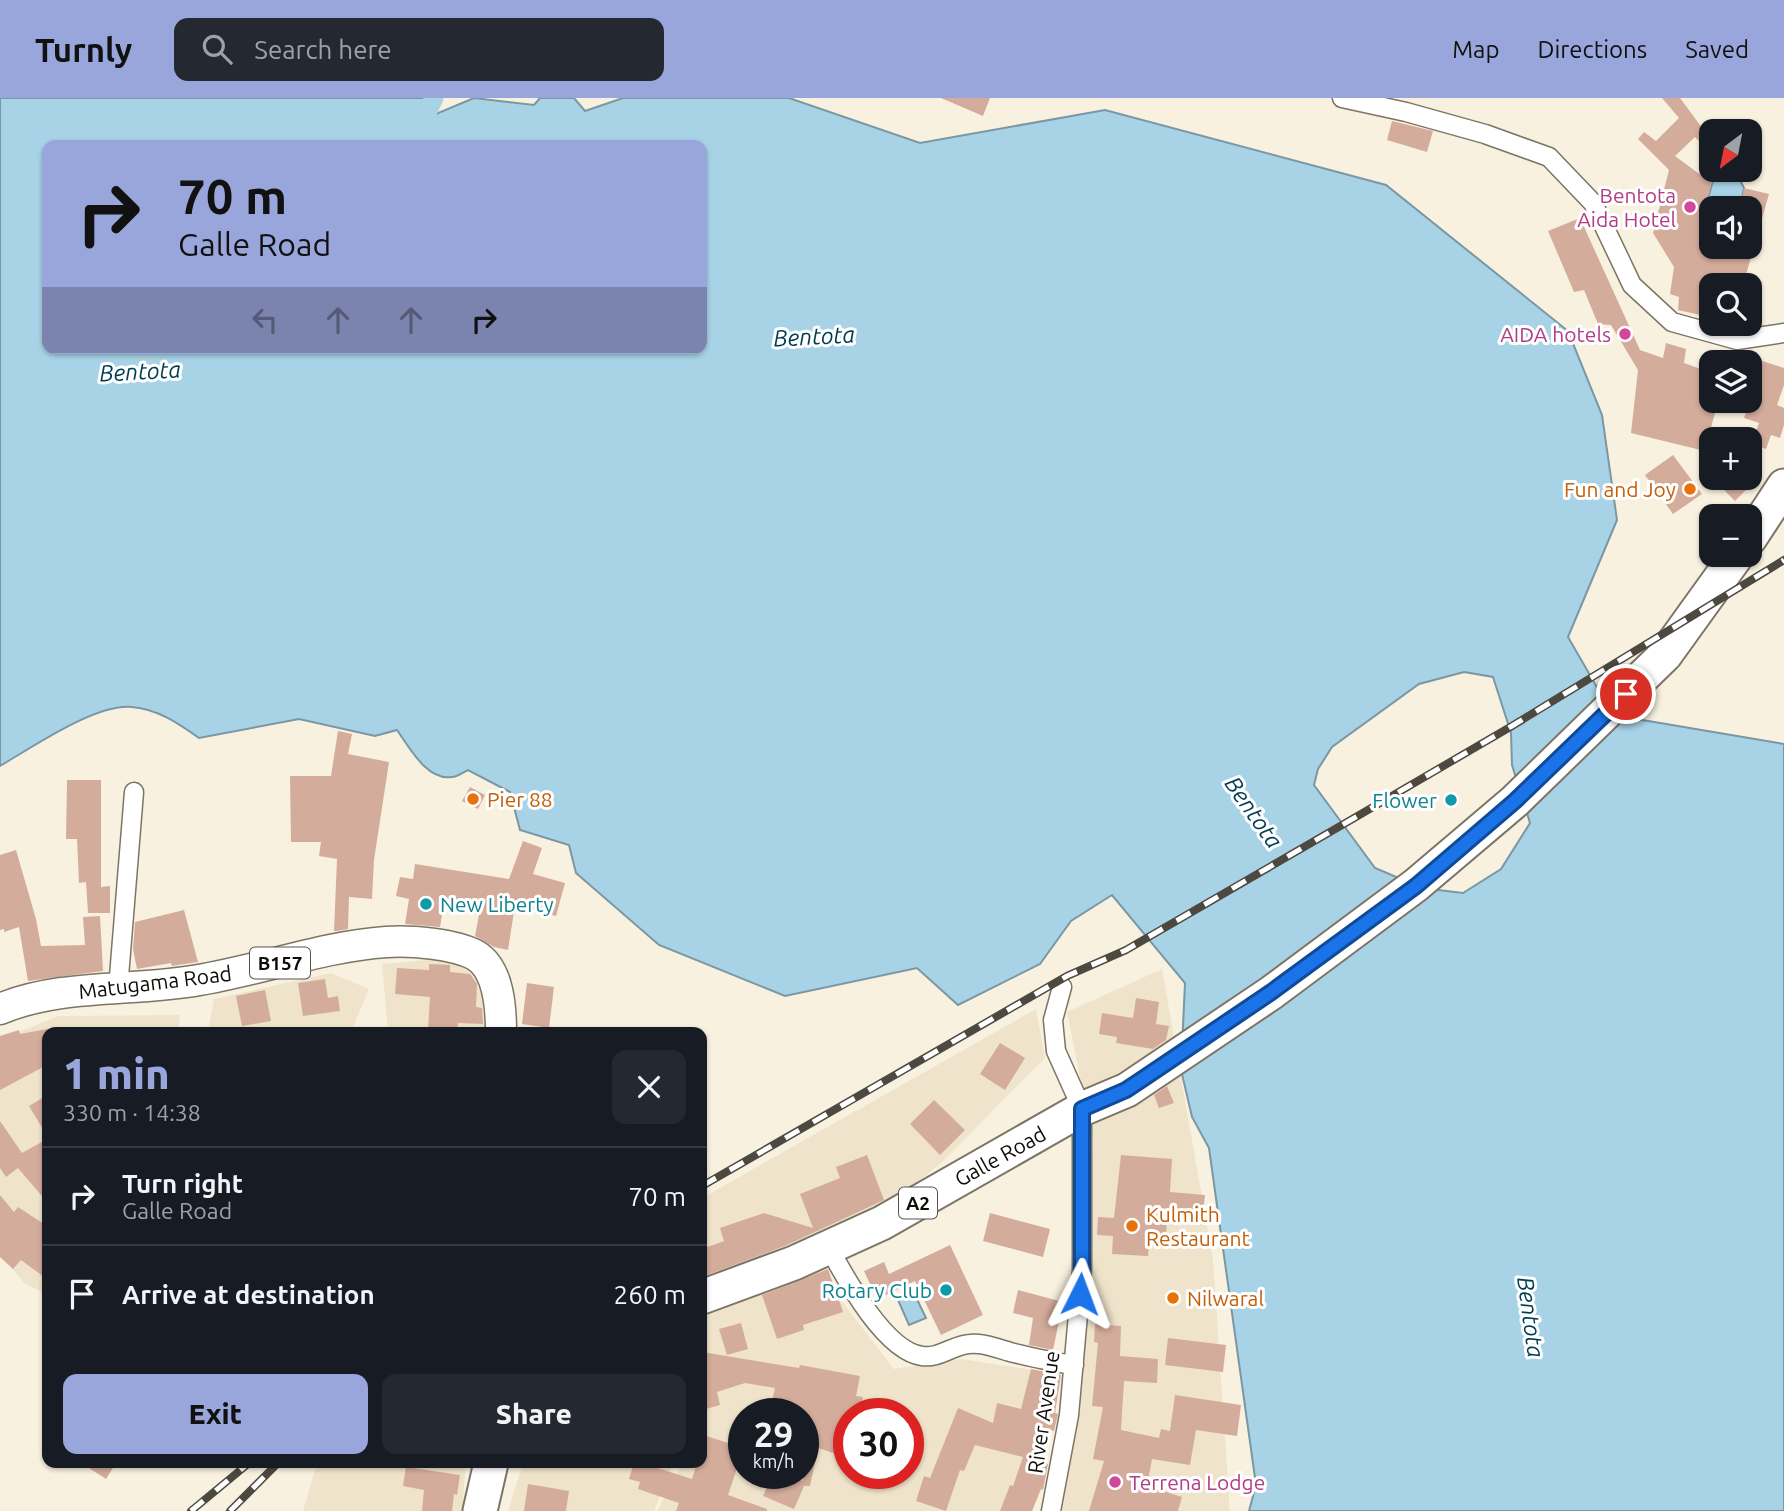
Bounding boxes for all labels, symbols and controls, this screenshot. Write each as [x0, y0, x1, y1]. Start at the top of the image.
search box [174, 18, 664, 81]
icon: search [198, 30, 236, 68]
text: Turnly [35, 31, 132, 68]
text: Search here [254, 35, 392, 64]
text: Map [1452, 36, 1499, 63]
text: Directions [1537, 36, 1647, 63]
text: Saved [1685, 36, 1749, 63]
north arrow [1699, 119, 1762, 182]
map controls [1699, 119, 1762, 567]
icon: right [63, 168, 154, 259]
text: 70 m [178, 168, 287, 223]
place label: Bentota Aida Hotel [1577, 183, 1676, 231]
button: sound [1699, 196, 1762, 259]
marker: Bentota Aida Hotel [1682, 199, 1698, 215]
text: Galle Road [178, 226, 331, 262]
button: search [1699, 273, 1762, 336]
icon: left [246, 301, 284, 339]
icon: ahead [319, 301, 357, 339]
icon: ahead [392, 301, 430, 339]
icon: right [465, 301, 503, 339]
water label: Bentota [773, 321, 855, 351]
place label: AIDA hotels [1500, 322, 1611, 346]
marker: AIDA hotels [1617, 326, 1633, 342]
button: layers [1699, 350, 1762, 413]
water label: Bentota [99, 356, 181, 386]
button: + [1699, 427, 1762, 490]
place label: Fun and Joy [1564, 477, 1676, 501]
marker: Fun and Joy [1682, 481, 1698, 497]
button: − [1699, 504, 1762, 567]
pin [1596, 664, 1656, 724]
icon: arrive [1607, 675, 1645, 713]
water label: Bentota [1220, 772, 1288, 852]
place label: Pier 88 [487, 787, 553, 811]
place label: Flower [1372, 788, 1437, 812]
marker: Pier 88 [465, 791, 481, 807]
marker: Flower [1443, 792, 1459, 808]
place label: New Liberty [440, 892, 554, 916]
marker: New Liberty [418, 896, 434, 912]
road number: B157 [250, 948, 310, 978]
street label: Matugama Road [77, 961, 233, 1003]
text: 1 min [63, 1050, 170, 1097]
button: close [612, 1050, 686, 1124]
text: 330 m · 14:38 [63, 1100, 201, 1125]
street label: Galle Road [950, 1121, 1050, 1191]
text: Turn right [122, 1169, 243, 1198]
icon: right [63, 1177, 101, 1215]
text: 70 m [628, 1182, 686, 1211]
road number: A2 [899, 1188, 937, 1218]
text: Galle Road [122, 1198, 232, 1223]
place label: Kulmith Restaurant [1146, 1202, 1250, 1250]
marker: Kulmith Restaurant [1124, 1218, 1140, 1234]
position arrow [1043, 1257, 1117, 1331]
icon: arrive [63, 1275, 101, 1313]
water label: Bentota [1513, 1275, 1549, 1359]
place label: Rotary Club [822, 1278, 932, 1302]
text: Arrive at destination [122, 1280, 375, 1309]
text: 260 m [614, 1280, 686, 1309]
marker: Rotary Club [938, 1282, 954, 1298]
place label: Nilwaral [1187, 1286, 1264, 1310]
marker: Nilwaral [1165, 1290, 1181, 1306]
street label: River Avenue [1023, 1349, 1063, 1475]
button: Exit [63, 1374, 368, 1454]
button: Share [382, 1374, 686, 1454]
speed limit sign: 30 [833, 1398, 924, 1489]
text: 29 [754, 1414, 793, 1454]
text: km/h [753, 1451, 794, 1471]
place label: Terrena Lodge [1129, 1470, 1265, 1494]
marker: Terrena Lodge [1107, 1474, 1123, 1490]

